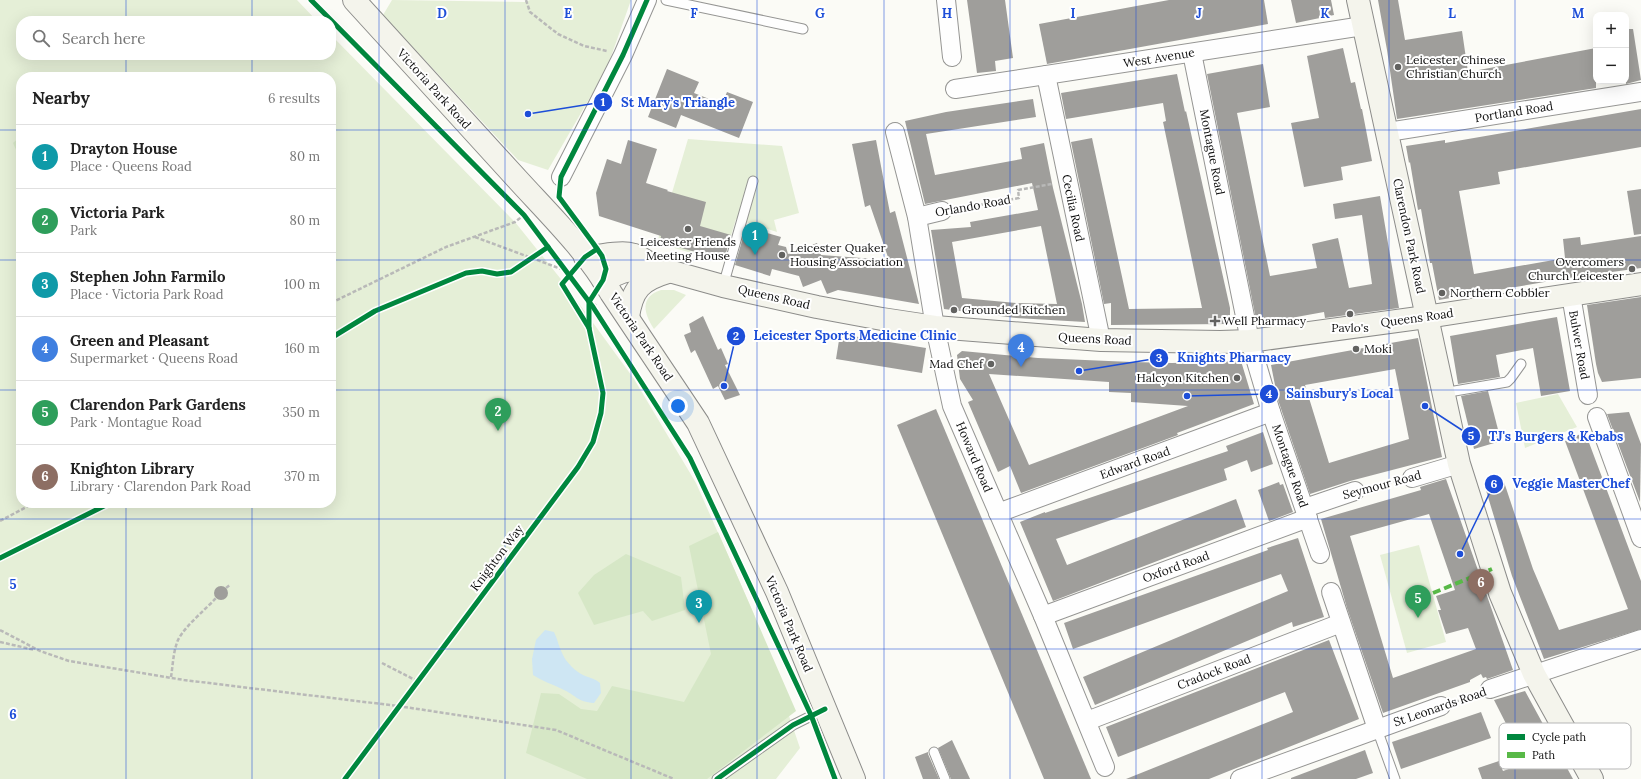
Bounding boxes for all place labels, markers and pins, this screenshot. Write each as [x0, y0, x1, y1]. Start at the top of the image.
place label: Leicester Chinese Christian Church [1406, 52, 1506, 81]
marker: Leicester Chinese Christian Church [1393, 62, 1403, 72]
callout: St Mary’s Triangle [593, 90, 743, 115]
pin: 1 [742, 222, 768, 255]
marker: Leicester Friends Meeting House [683, 224, 693, 234]
place label: Leicester Friends Meeting House [640, 234, 737, 263]
place label: Leicester Quaker Housing Association [790, 240, 903, 269]
marker: Leicester Quaker Housing Association [777, 250, 787, 260]
place label: Overcomers Church Leicester [1528, 254, 1625, 283]
marker: Overcomers Church Leicester [1627, 264, 1637, 274]
place label: Northern Cobbler [1450, 285, 1550, 300]
marker: Northern Cobbler [1437, 288, 1447, 298]
place label: Grounded Kitchen [962, 302, 1065, 317]
marker: Grounded Kitchen [949, 305, 959, 315]
marker: Pavlo's [1345, 309, 1355, 319]
place label: Well Pharmacy [1223, 313, 1307, 328]
marker: Well Pharmacy [1210, 316, 1220, 326]
place label: Pavlo's [1331, 320, 1369, 335]
callout: Leicester Sports Medicine Clinic [726, 323, 965, 348]
pin: 4 [1008, 334, 1034, 367]
place label: Moki [1364, 341, 1392, 356]
marker: Moki [1351, 344, 1361, 354]
callout: Knights Pharmacy [1149, 345, 1299, 370]
place label: Mad Chef [929, 356, 984, 371]
marker: Mad Chef [986, 359, 996, 369]
place label: Halcyon Kitchen [1137, 370, 1229, 385]
marker: Halcyon Kitchen [1232, 373, 1242, 383]
callout: Sainsbury's Local [1259, 381, 1402, 406]
pin: 2 [485, 398, 511, 431]
callout: TJ's Burgers & Kebabs [1461, 424, 1631, 449]
callout: Veggie MasterChef [1484, 471, 1638, 496]
pin: 6 [1468, 569, 1494, 602]
pin: 5 [1405, 585, 1431, 618]
pin: 3 [686, 590, 712, 623]

